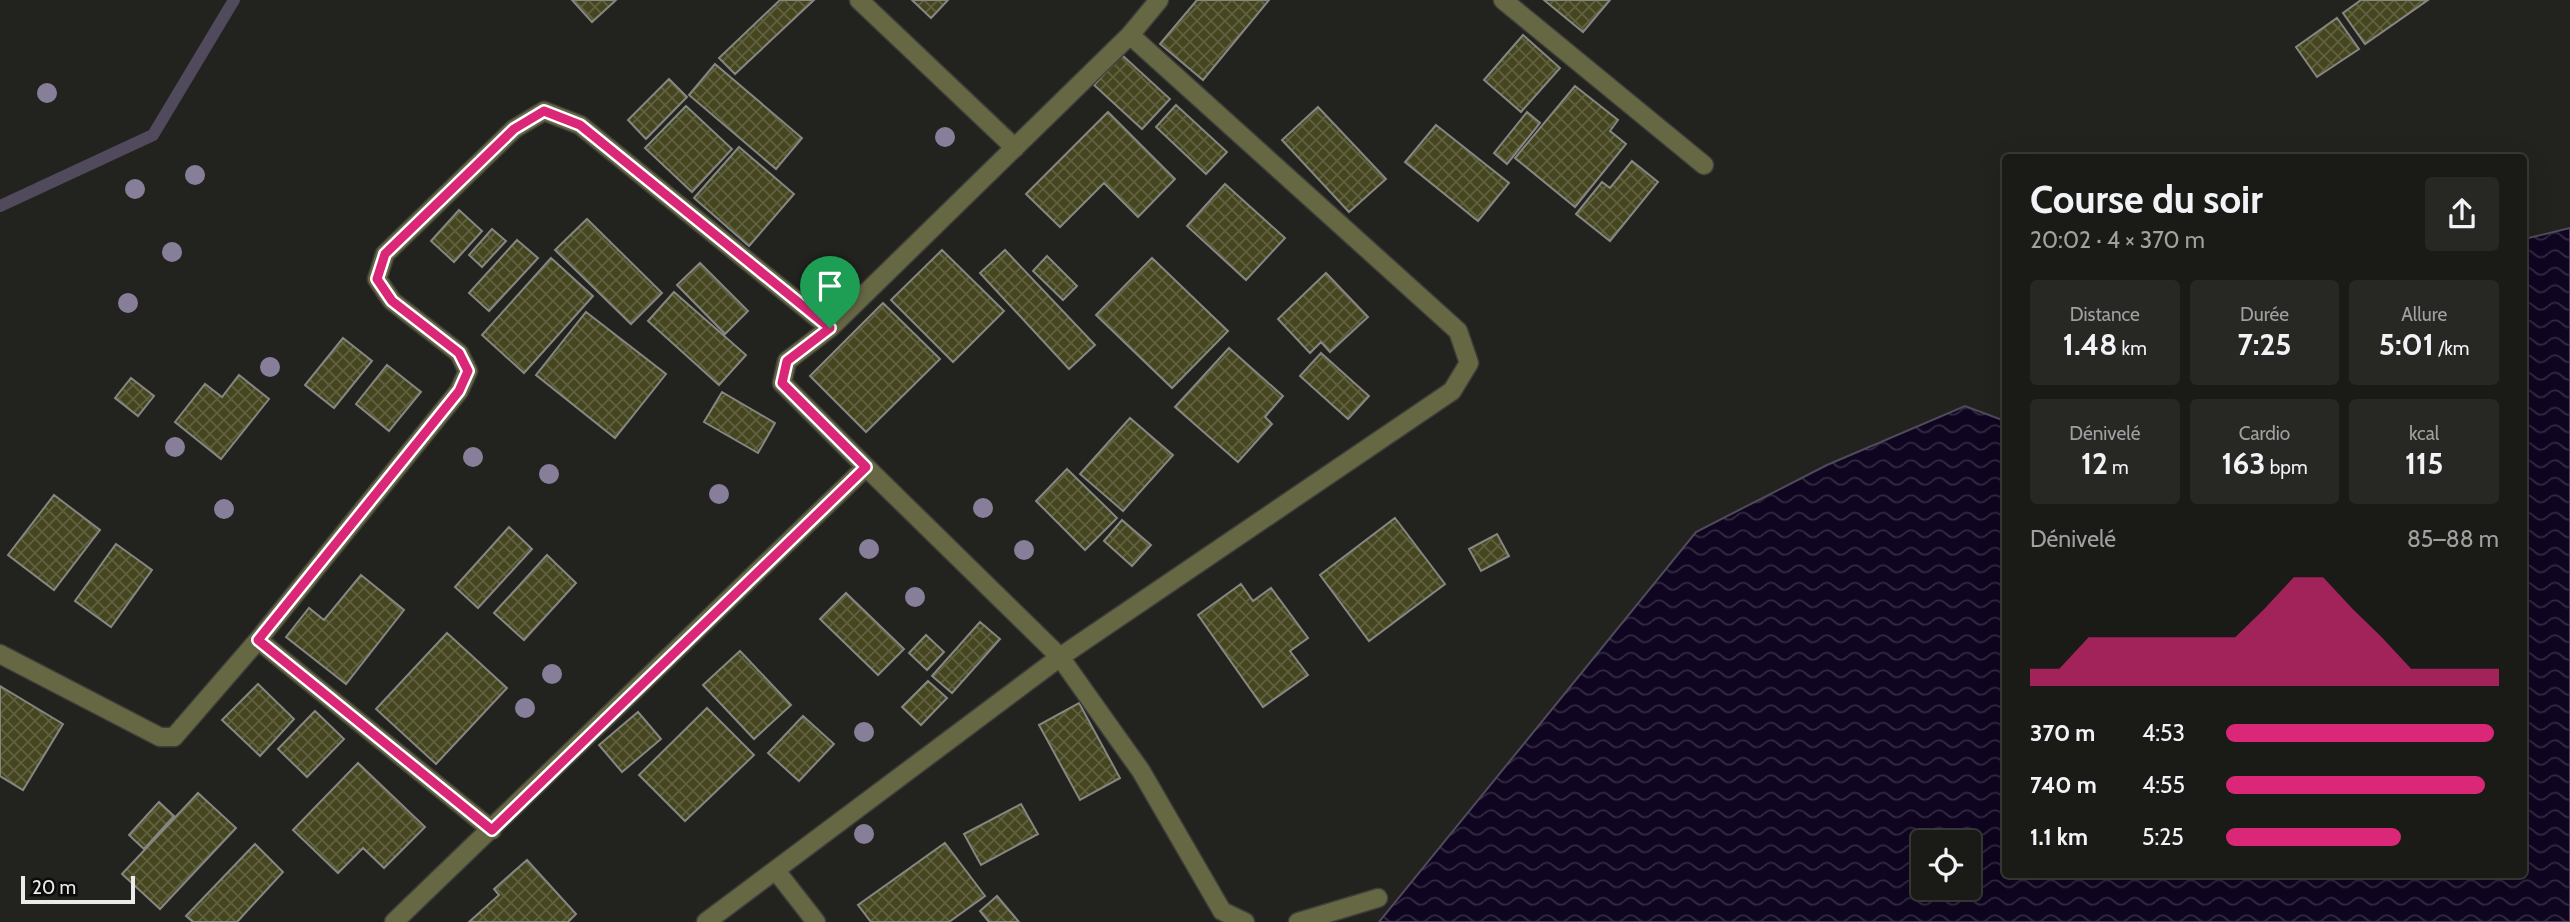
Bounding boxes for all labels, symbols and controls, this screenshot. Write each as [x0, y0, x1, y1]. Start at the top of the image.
text: Course du soir [2030, 176, 2263, 223]
button: share [2425, 177, 2499, 251]
text: 20:02 · 4 × 370 m [2030, 226, 2205, 254]
pin [800, 256, 860, 328]
icon: arrive [811, 267, 849, 305]
text: Distance [2070, 303, 2140, 326]
text: Durée [2240, 303, 2289, 326]
text: Allure [2401, 303, 2447, 326]
text: 1.48 [2063, 326, 2117, 363]
text: 7:25 [2238, 326, 2291, 363]
text: 5:01 [2379, 326, 2434, 363]
text: km [2117, 337, 2147, 360]
text: /km [2434, 337, 2469, 360]
text: Dénivelé [2069, 422, 2140, 445]
text: Cardio [2239, 422, 2290, 445]
text: kcal [2409, 422, 2439, 445]
text: 12 [2081, 445, 2108, 482]
text: 163 [2221, 445, 2266, 482]
text: 115 [2405, 445, 2443, 482]
text: m [2108, 456, 2129, 479]
text: bpm [2266, 456, 2308, 479]
text: Dénivelé [2030, 525, 2116, 553]
text: 85–88 m [2407, 525, 2499, 553]
text: 370 m [2030, 719, 2095, 747]
text: 4:53 [2142, 719, 2185, 747]
text: 740 m [2030, 771, 2097, 799]
text: 4:55 [2142, 771, 2185, 799]
text: 1.1 km [2030, 823, 2088, 851]
text: 5:25 [2142, 823, 2184, 851]
map controls [1911, 830, 1981, 900]
button: locate [1911, 830, 1981, 900]
scale bar [21, 873, 135, 905]
text: 20 m [32, 876, 76, 899]

